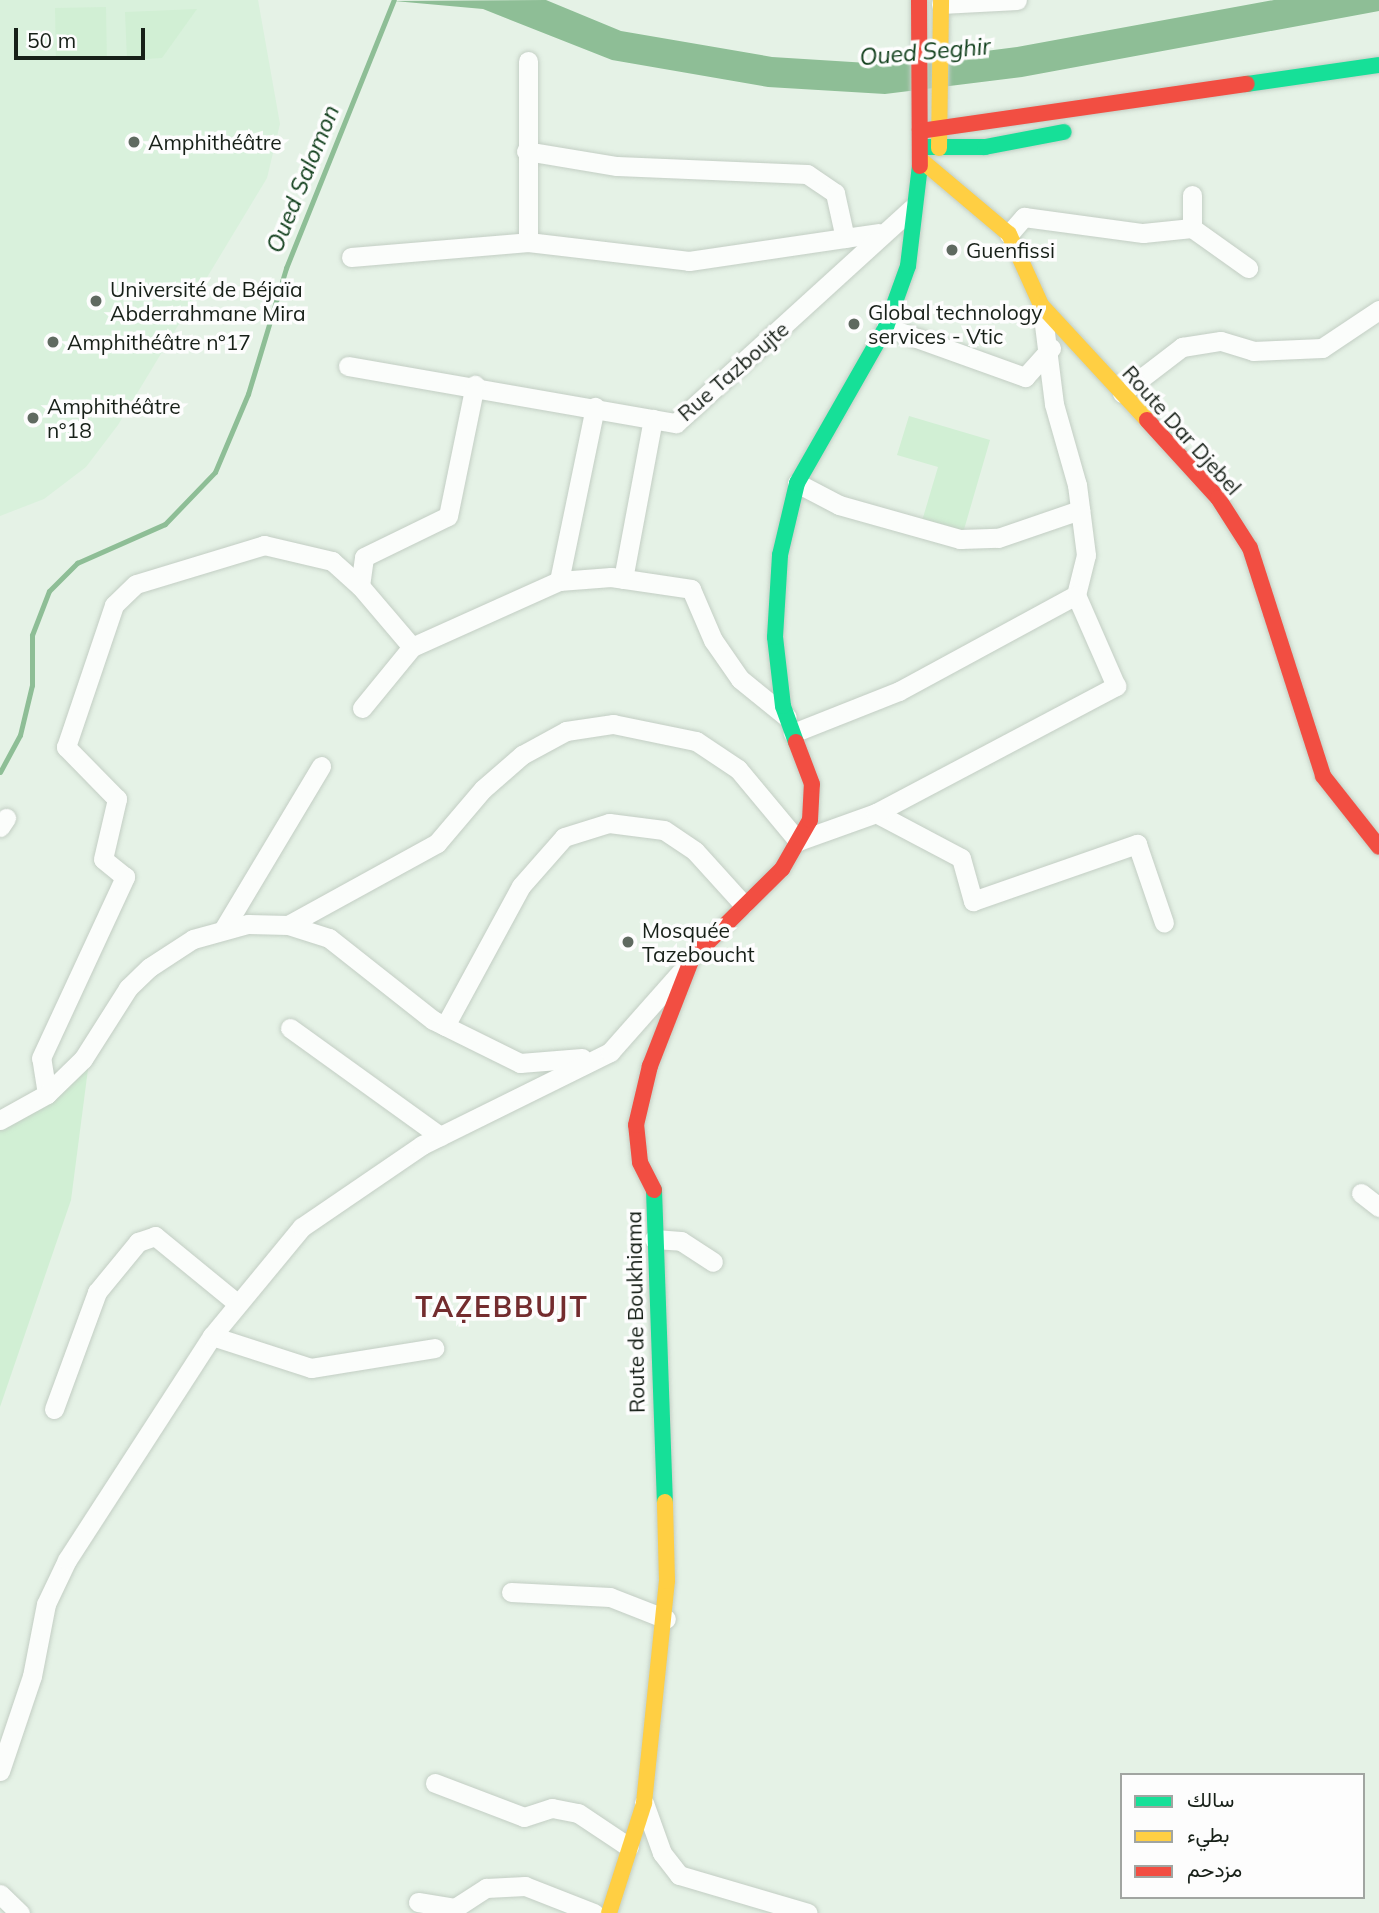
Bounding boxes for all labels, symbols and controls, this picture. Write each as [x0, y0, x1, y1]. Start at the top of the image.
scale bar [18, 14, 149, 58]
text: 50 m [27, 27, 76, 53]
water label: Oued Seghir [858, 33, 992, 71]
water label: Oued Salomon [261, 101, 345, 257]
place label: Amphithéâtre [148, 129, 282, 155]
marker: Amphithéâtre [126, 134, 142, 150]
place label: Guenfissi [966, 237, 1055, 263]
marker: Guenfissi [944, 242, 960, 258]
place label: Université de Béjaïa Abderrahmane Mira [110, 276, 305, 326]
marker: Université de Béjaïa Abderrahmane Mira [88, 293, 104, 309]
place label: Global technology services - Vtic [868, 299, 1042, 349]
street label: Rue Tazboujte [672, 316, 794, 426]
marker: Global technology services - Vtic [846, 316, 862, 332]
place label: Amphithéâtre n°17 [67, 329, 251, 355]
marker: Amphithéâtre n°17 [45, 334, 61, 350]
street label: Route Dar Djebel [1117, 360, 1247, 500]
place label: Amphithéâtre n°18 [47, 393, 181, 443]
marker: Amphithéâtre n°18 [25, 410, 41, 426]
place label: Mosquée Tazeboucht [642, 917, 755, 967]
marker: Mosquée Tazeboucht [620, 934, 636, 950]
street label: Route de Boukhiama [621, 1211, 649, 1413]
district label: TAẒEBBUJT [416, 1290, 588, 1324]
legend [1120, 1773, 1365, 1899]
text: سالك [1187, 1786, 1234, 1812]
text: بطيء [1187, 1821, 1230, 1847]
text: مزدحم [1187, 1856, 1242, 1882]

